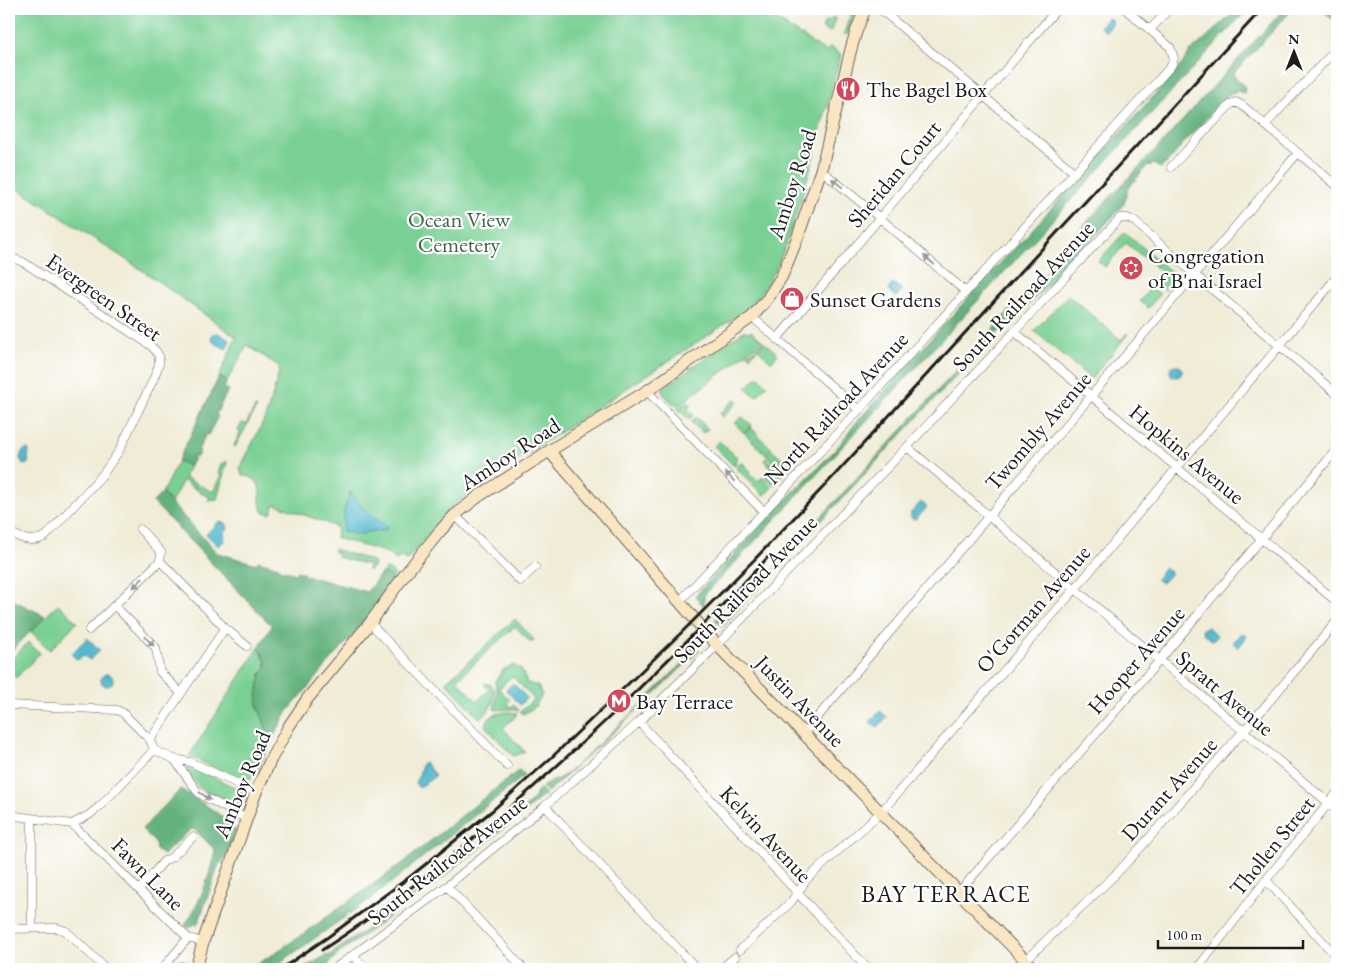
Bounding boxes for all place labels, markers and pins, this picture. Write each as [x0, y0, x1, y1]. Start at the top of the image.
place label: The Bagel Box [866, 75, 988, 104]
restaurant icon: The Bagel Box [835, 76, 861, 102]
place label: Congregation of B'nai Israel [1148, 241, 1265, 295]
synagogue icon: Congregation of B'nai Israel [1118, 255, 1144, 281]
place label: Sunset Gardens [810, 285, 941, 314]
shop icon: Sunset Gardens [779, 286, 805, 312]
place label: Bay Terrace [636, 687, 734, 716]
metro station icon: Bay Terrace [606, 688, 632, 714]

